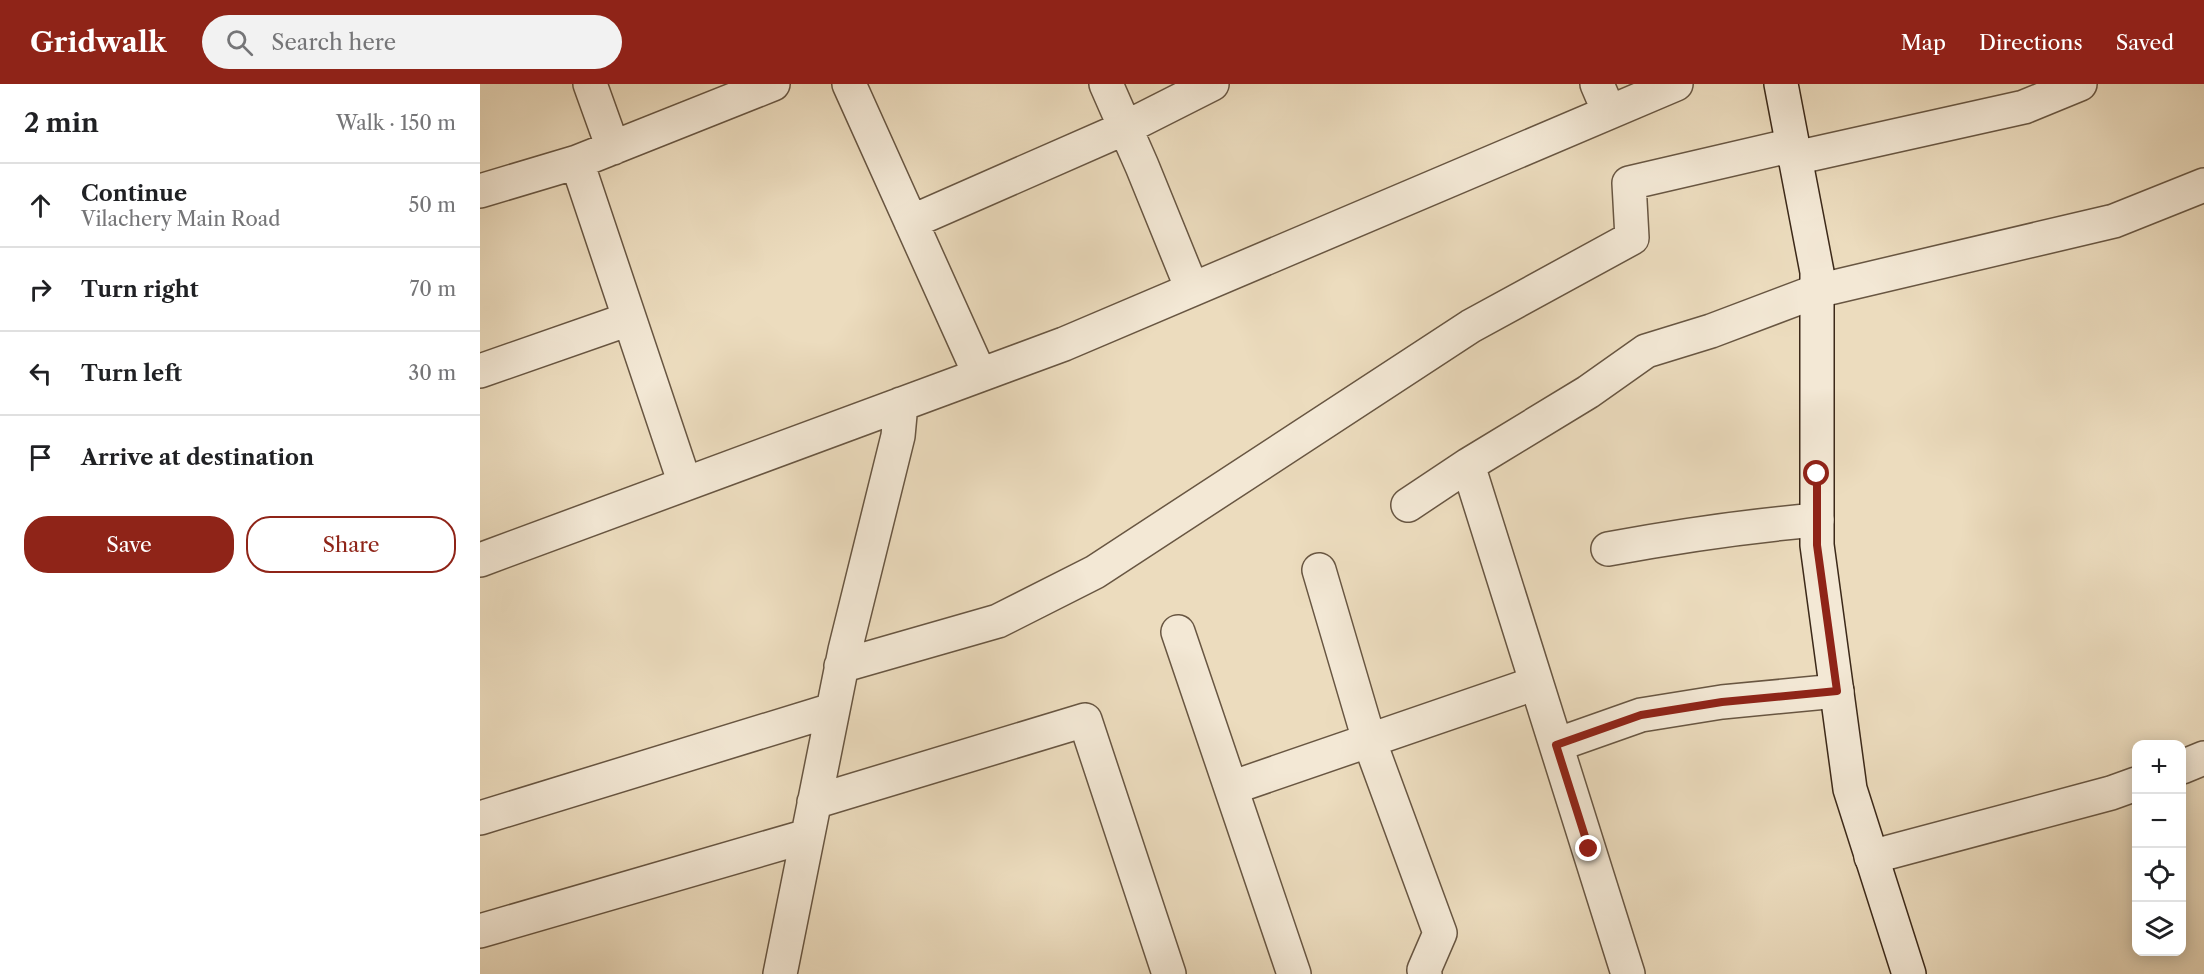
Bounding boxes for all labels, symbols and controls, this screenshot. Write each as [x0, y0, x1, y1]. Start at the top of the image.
search box [202, 15, 622, 69]
text: Gridwalk [30, 25, 166, 59]
icon: search [223, 26, 256, 59]
text: Search here [271, 29, 396, 56]
text: Map [1901, 30, 1946, 55]
text: Directions [1979, 30, 2083, 55]
text: Saved [2116, 30, 2174, 55]
text: 2 min [24, 107, 99, 139]
text: Walk · 150 m [336, 111, 456, 135]
text: Continue [81, 180, 187, 207]
icon: ahead [24, 189, 57, 222]
text: 50 m [409, 193, 456, 217]
text: Vilachery Main Road [81, 207, 280, 231]
icon: right [24, 273, 57, 306]
text: Turn right [81, 276, 199, 303]
text: 70 m [410, 277, 456, 301]
icon: left [24, 357, 57, 390]
text: Turn left [81, 360, 182, 387]
text: 30 m [408, 361, 456, 385]
icon: arrive [24, 441, 57, 474]
text: Arrive at destination [81, 444, 314, 471]
route start [1803, 460, 1829, 486]
button: Save [24, 516, 234, 573]
button: Share [246, 516, 456, 573]
map controls [2132, 740, 2186, 956]
button: + [2132, 740, 2186, 794]
button: − [2132, 794, 2186, 848]
route end [1575, 835, 1601, 861]
button: locate [2132, 848, 2186, 902]
button: layers [2132, 902, 2186, 956]

